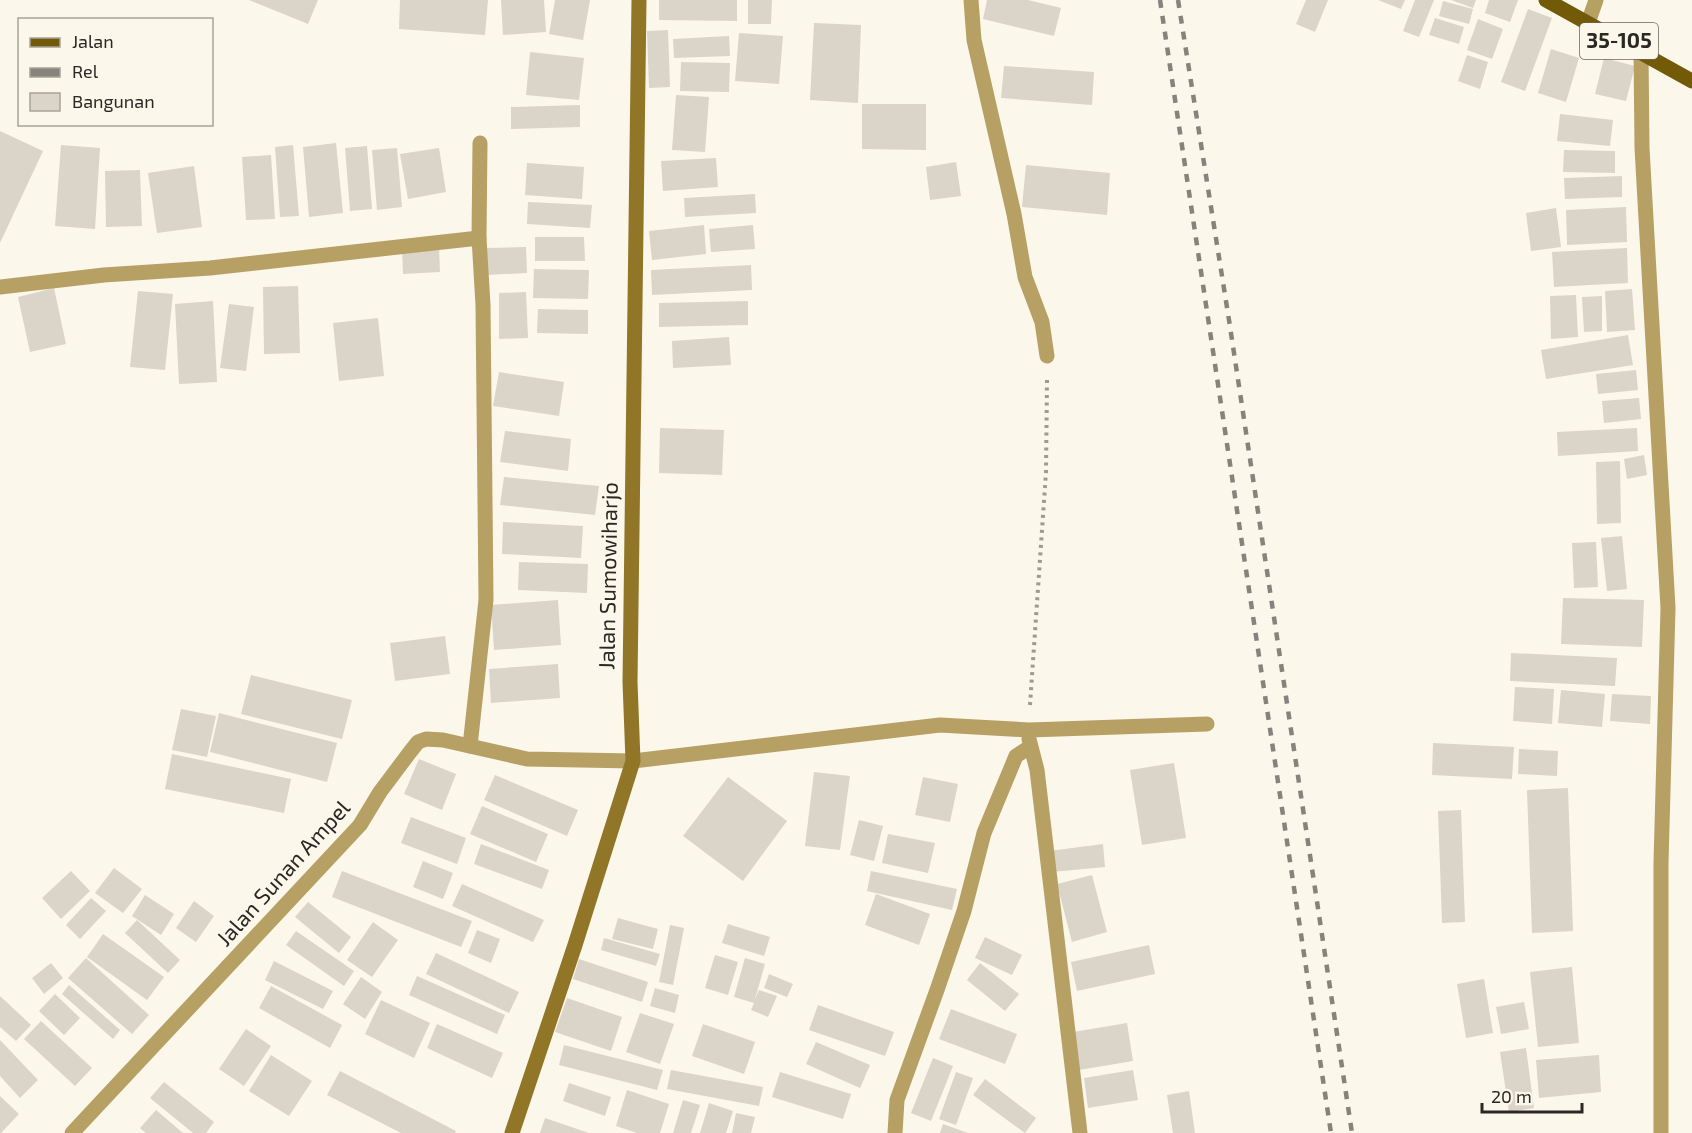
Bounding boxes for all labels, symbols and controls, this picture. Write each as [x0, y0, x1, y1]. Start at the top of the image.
legend [18, 18, 213, 126]
road number: 35-105 [1580, 23, 1658, 59]
text: Jalan [72, 30, 114, 52]
text: Rel [72, 60, 99, 82]
text: Bangunan [72, 90, 155, 112]
street label: Jalan Sumowiharjo [592, 482, 623, 670]
street label: Jalan Sunan Ampel [210, 794, 355, 950]
scale bar [1482, 1076, 1582, 1114]
text: 20 m [1491, 1085, 1532, 1107]

